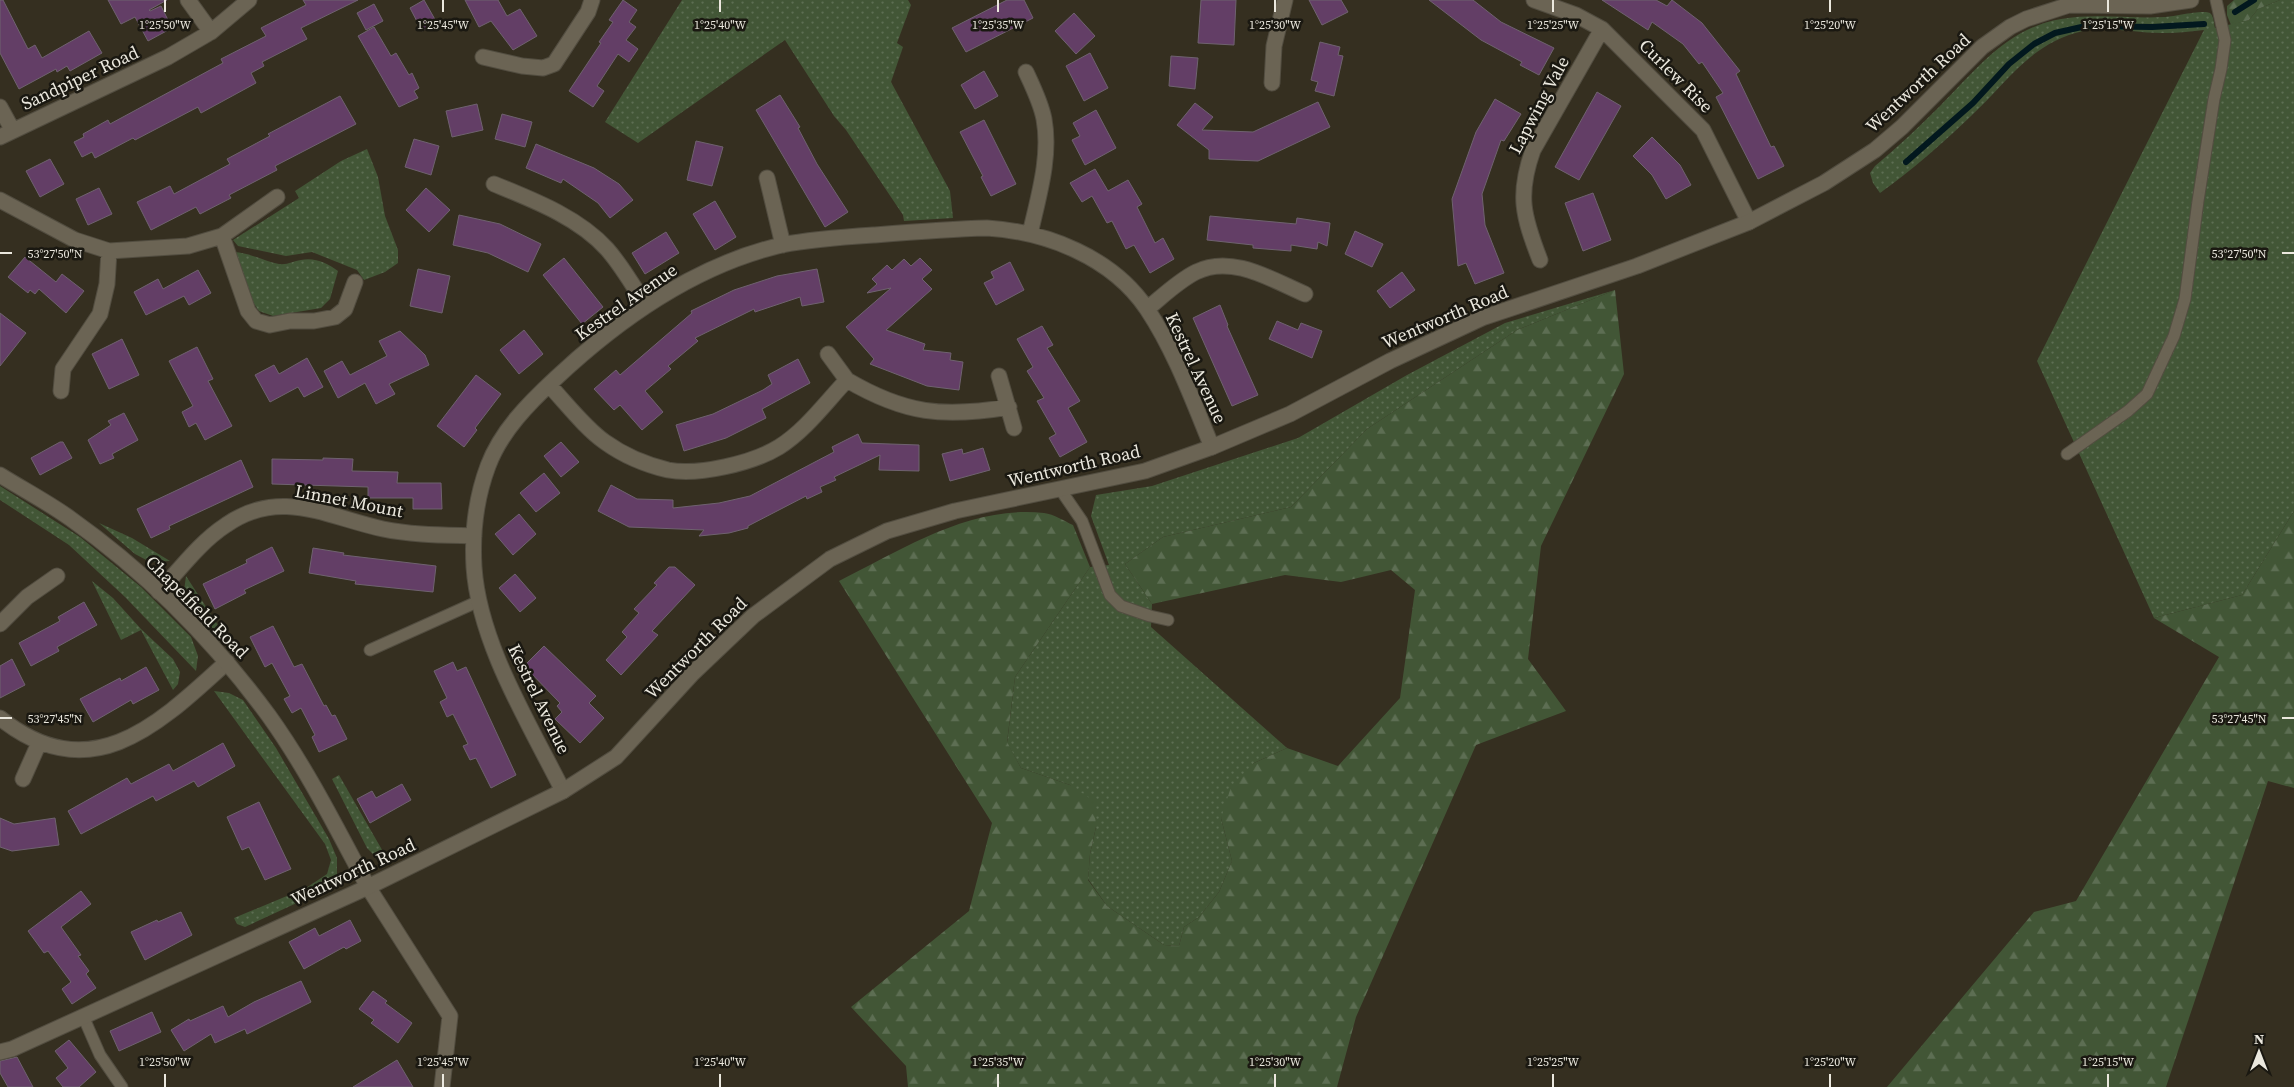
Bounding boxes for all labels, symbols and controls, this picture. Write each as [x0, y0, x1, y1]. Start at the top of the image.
text: 1°25'50"W [139, 17, 191, 33]
text: 1°25'45"W [417, 17, 469, 33]
text: 1°25'40"W [694, 17, 746, 33]
text: 1°25'35"W [972, 17, 1024, 33]
text: 1°25'30"W [1249, 17, 1301, 33]
text: 1°25'25"W [1527, 17, 1579, 33]
text: 1°25'20"W [1804, 17, 1856, 33]
text: 1°25'15"W [2082, 17, 2134, 33]
street label: Wentworth Road [1860, 27, 1976, 138]
street label: Curlew Rise [1634, 33, 1719, 118]
street label: Sandpiper Road [17, 39, 143, 116]
street label: Lapwing Vale [1502, 51, 1575, 158]
text: 53°27'50"N [27, 246, 83, 262]
text: 53°27'50"N [2211, 246, 2267, 262]
street label: Kestrel Avenue [570, 257, 682, 346]
street label: Wentworth Road [1378, 279, 1512, 354]
street label: Kestrel Avenue [1160, 308, 1233, 427]
street label: Wentworth Road [1005, 438, 1142, 493]
street label: Linnet Mount [293, 478, 406, 523]
street label: Chapelfield Road [140, 550, 254, 664]
street label: Wentworth Road [639, 591, 752, 704]
street label: Kestrel Avenue [502, 640, 577, 758]
text: 53°27'45"N [27, 711, 83, 727]
text: 53°27'45"N [2211, 711, 2267, 727]
street label: Wentworth Road [286, 832, 419, 911]
north arrow [2234, 1027, 2284, 1077]
text: N [2254, 1029, 2264, 1049]
text: 1°25'50"W [139, 1054, 191, 1070]
text: 1°25'45"W [417, 1054, 469, 1070]
text: 1°25'40"W [694, 1054, 746, 1070]
text: 1°25'35"W [972, 1054, 1024, 1070]
text: 1°25'30"W [1249, 1054, 1301, 1070]
text: 1°25'25"W [1527, 1054, 1579, 1070]
text: 1°25'20"W [1804, 1054, 1856, 1070]
text: 1°25'15"W [2082, 1054, 2134, 1070]

